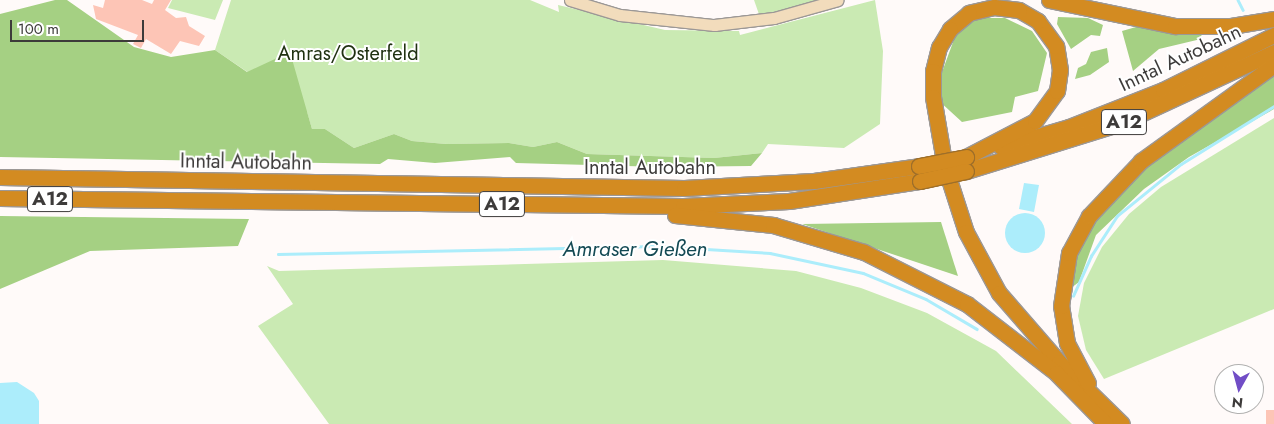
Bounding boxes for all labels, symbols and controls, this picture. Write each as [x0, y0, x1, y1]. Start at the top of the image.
scale bar [12, 10, 146, 42]
text: 100 m [18, 18, 59, 40]
street label: Inntal Autobahn [1115, 19, 1245, 97]
park label: Amras/Osterfeld [277, 41, 419, 65]
road number: A12 [1100, 105, 1148, 138]
street label: Inntal Autobahn [180, 149, 312, 175]
street label: Inntal Autobahn [584, 155, 716, 179]
road number: A12 [26, 182, 74, 215]
road number: A12 [478, 188, 526, 220]
water label: Amraser Gießen [563, 236, 707, 262]
north arrow [1214, 364, 1264, 414]
text: N [1231, 392, 1244, 413]

